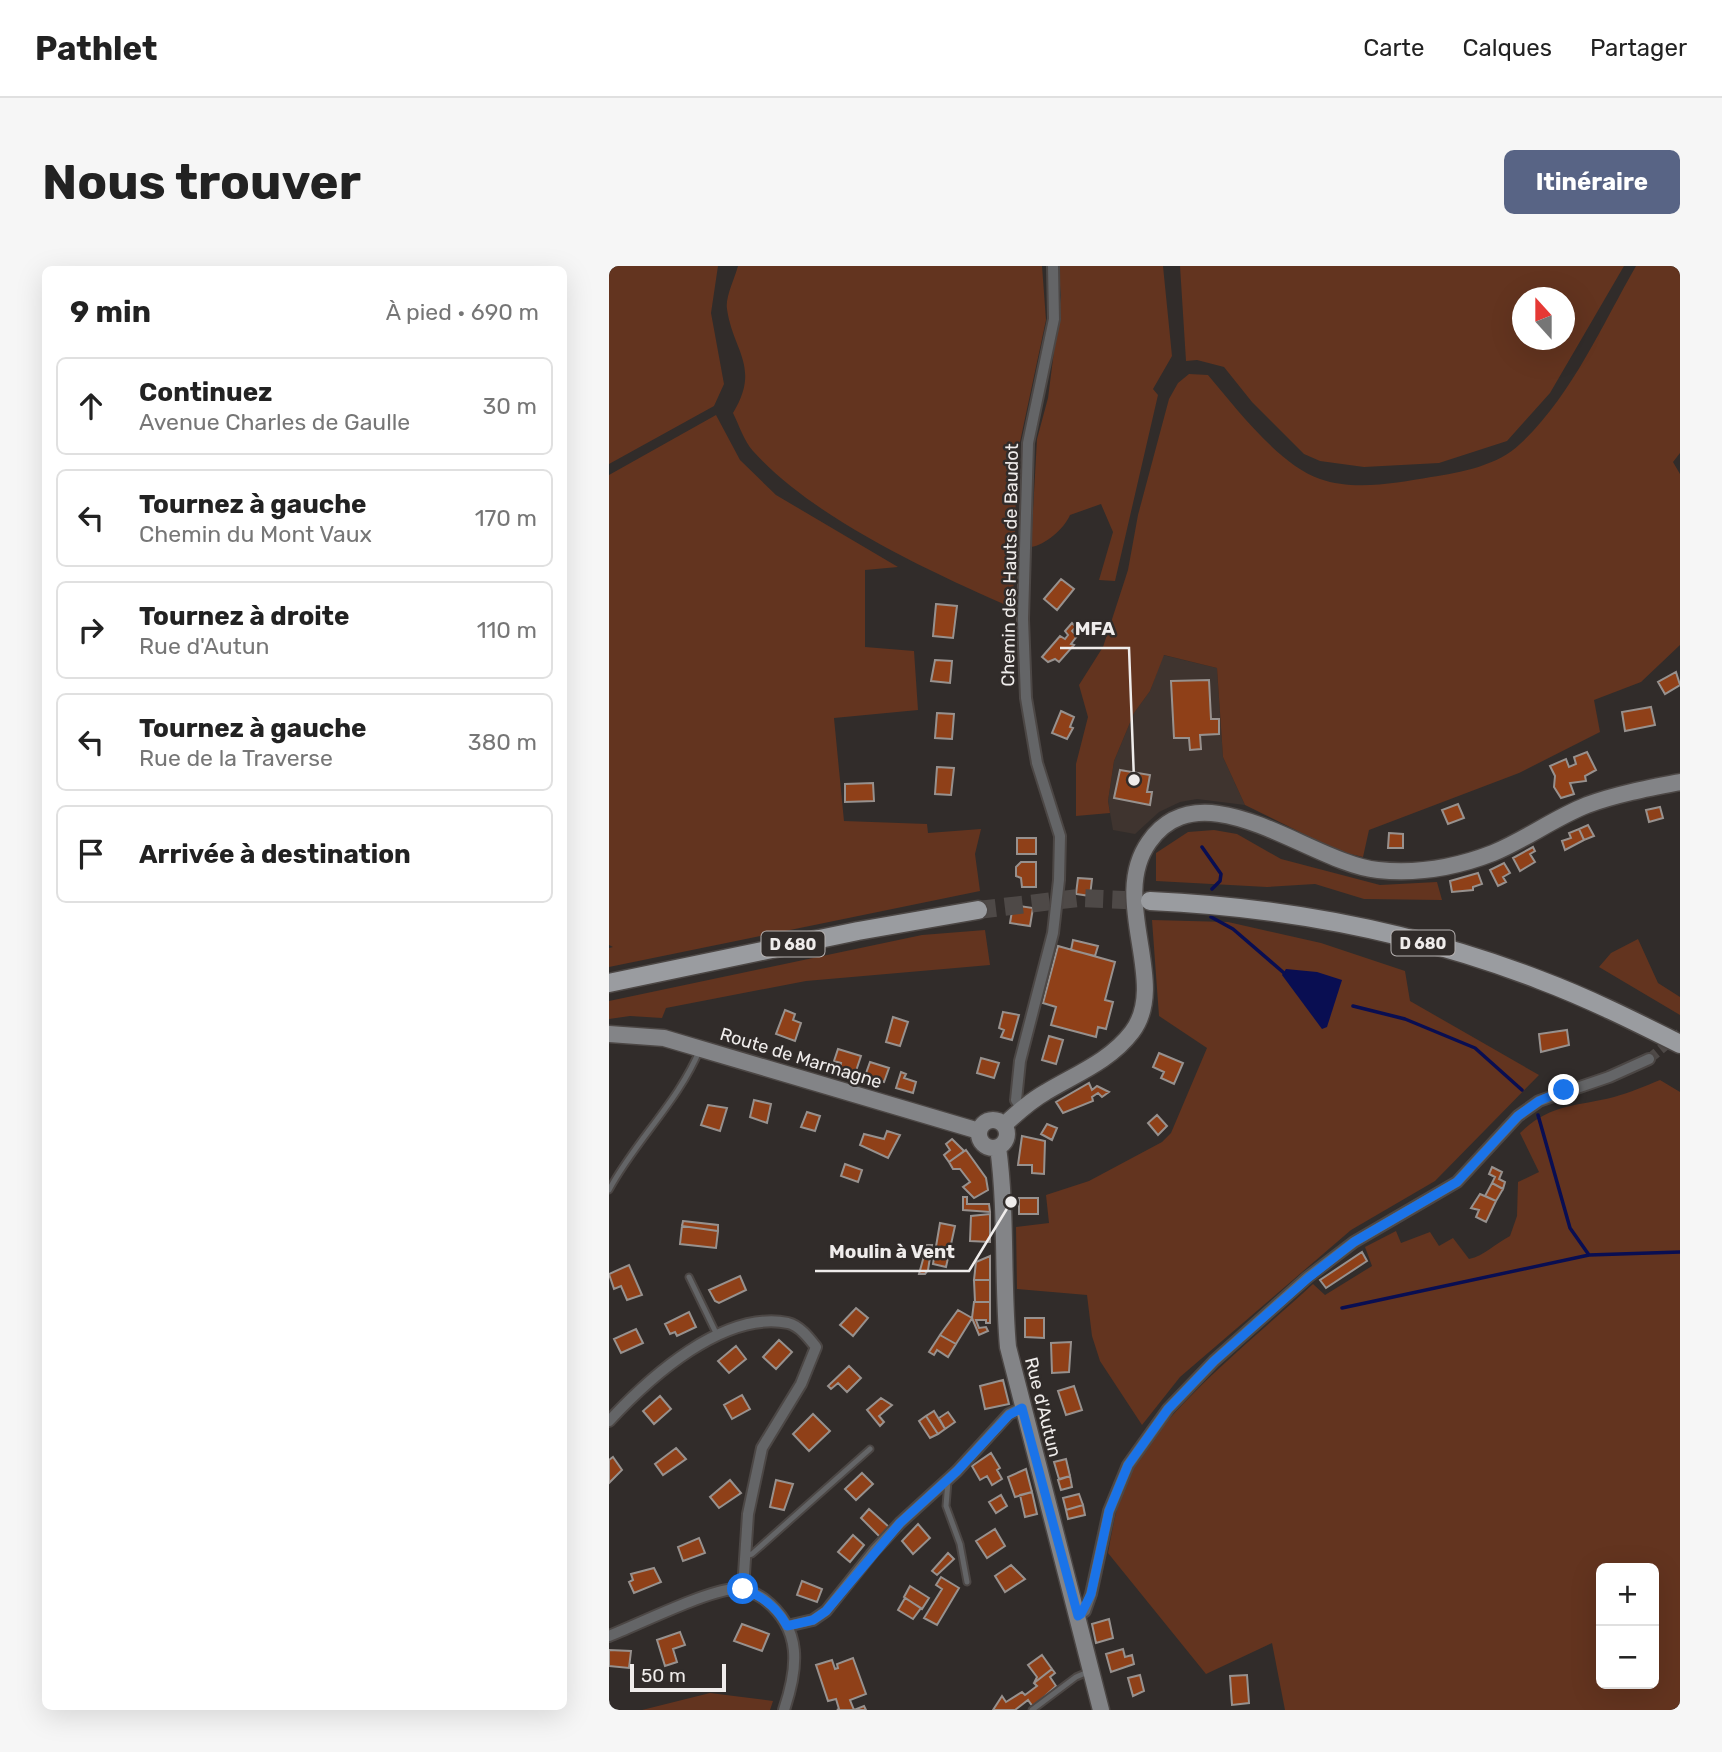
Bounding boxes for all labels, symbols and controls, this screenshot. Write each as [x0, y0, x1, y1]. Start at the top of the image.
text: Pathlet [35, 29, 158, 68]
text: Carte [1363, 34, 1424, 62]
text: Calques [1462, 34, 1552, 62]
text: Partager [1590, 34, 1687, 62]
button: Itinéraire [1504, 150, 1680, 214]
text: Nous trouver [42, 153, 361, 211]
north arrow [1512, 287, 1575, 350]
text: 9 min [70, 294, 151, 330]
text: À pied · 690 m [386, 298, 539, 326]
text: Continuez [139, 377, 272, 408]
icon: ahead [72, 387, 110, 425]
text: 30 m [482, 392, 537, 420]
text: Avenue Charles de Gaulle [139, 408, 410, 436]
street label: Chemin des Hauts de Baudot [997, 443, 1023, 687]
text: Tournez à gauche [139, 489, 367, 520]
icon: left [72, 499, 110, 537]
text: 170 m [475, 504, 537, 532]
text: Chemin du Mont Vaux [139, 520, 372, 548]
text: Tournez à droite [139, 601, 349, 632]
callout: MFA [1060, 608, 1129, 648]
icon: right [72, 611, 110, 649]
text: 110 m [477, 616, 537, 644]
text: MFA [1075, 617, 1116, 640]
text: Rue d'Autun [139, 632, 269, 660]
text: Tournez à gauche [139, 713, 367, 744]
icon: left [72, 723, 110, 761]
text: 380 m [468, 728, 537, 756]
text: Rue de la Traverse [139, 744, 333, 772]
icon: arrive [72, 835, 110, 873]
text: Arrivée à destination [139, 839, 411, 870]
road number: D 680 [1391, 930, 1455, 956]
road number: D 680 [761, 932, 825, 957]
street label: Route de Marmagne [717, 1023, 885, 1093]
route end [1548, 1074, 1579, 1105]
callout: Moulin à Vent [815, 1231, 969, 1271]
text: Moulin à Vent [829, 1240, 955, 1263]
street label: Rue d'Autun [1020, 1355, 1066, 1459]
map controls [1596, 1563, 1659, 1689]
button: + [1596, 1563, 1659, 1626]
route start [727, 1573, 758, 1604]
button: − [1596, 1626, 1659, 1689]
scale bar [630, 1661, 726, 1693]
text: 50 m [641, 1664, 686, 1687]

